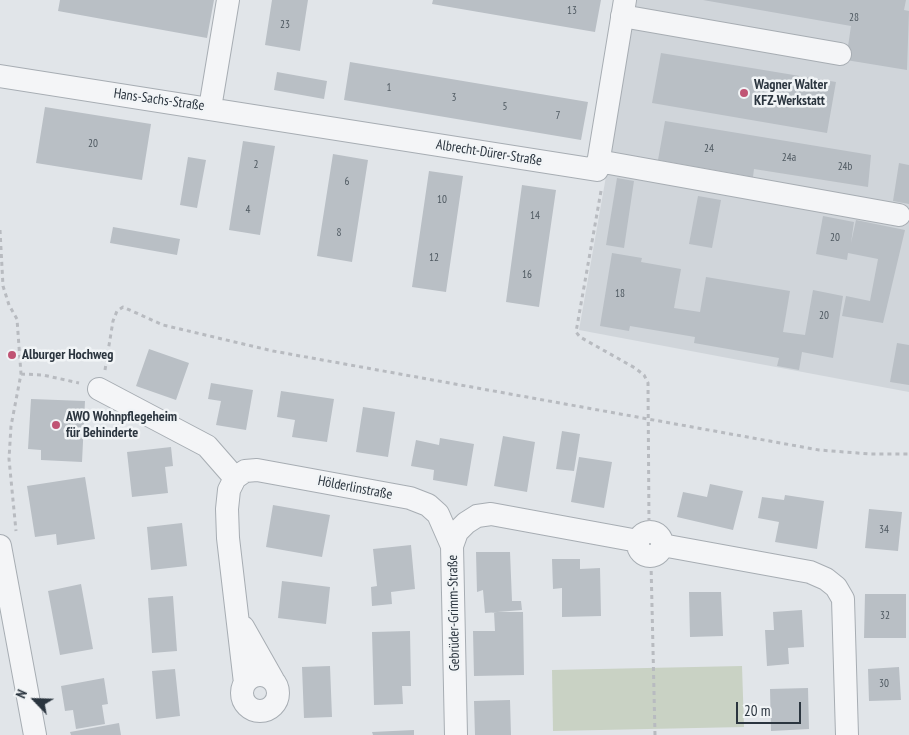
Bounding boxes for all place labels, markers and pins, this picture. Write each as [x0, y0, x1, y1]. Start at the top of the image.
place label: Wagner Walter KFZ-Werkstatt [754, 77, 828, 110]
marker: Wagner Walter KFZ-Werkstatt [738, 87, 750, 99]
place label: Alburger Hochweg [22, 347, 113, 363]
marker: Alburger Hochweg [6, 349, 18, 361]
place label: AWO Wohnpflegeheim für Behinderte [66, 409, 177, 442]
marker: AWO Wohnpflegeheim für Behinderte [50, 419, 62, 431]

